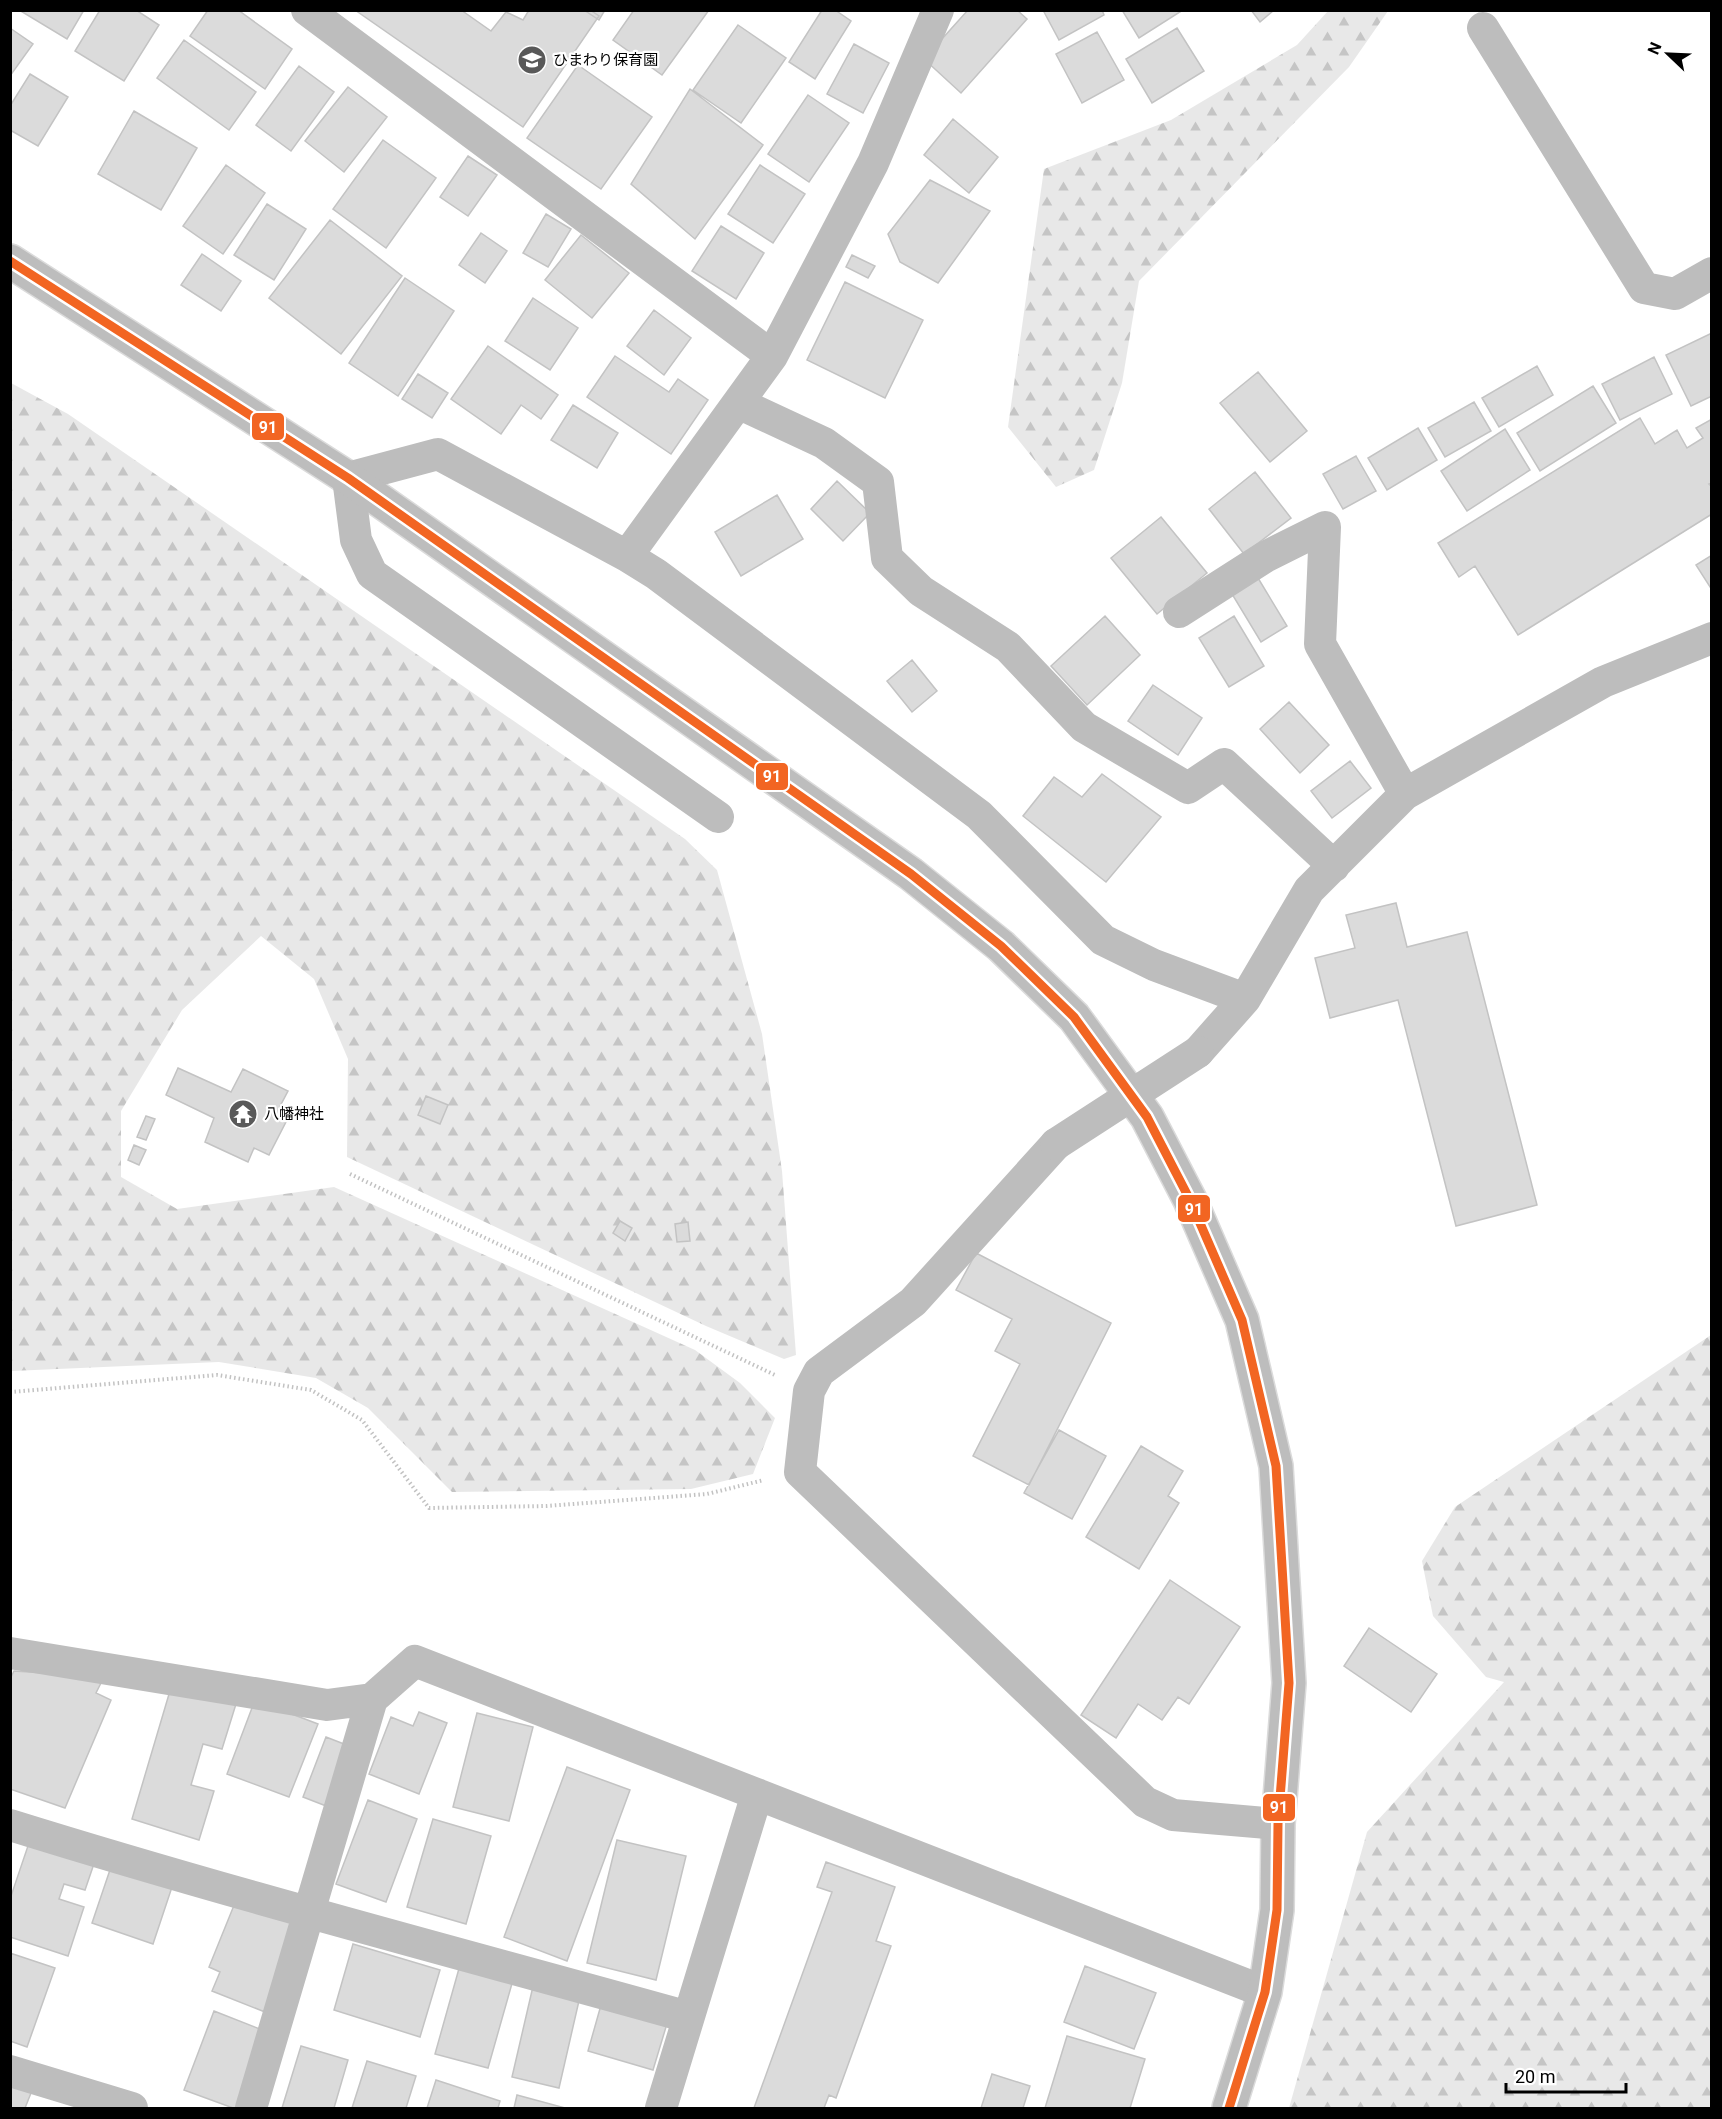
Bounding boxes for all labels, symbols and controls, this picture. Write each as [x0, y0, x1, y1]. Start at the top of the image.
north arrow [1638, 24, 1698, 84]
text: N [1644, 39, 1666, 57]
school or university icon: ひまわり保育園 [516, 44, 548, 76]
place label: ひまわり保育園 [553, 51, 658, 69]
line badge: 91 [251, 412, 285, 441]
text: 91 [259, 418, 277, 437]
line badge: 91 [755, 762, 789, 791]
text: 91 [763, 767, 781, 786]
temple icon: 八幡神社 [227, 1098, 259, 1130]
place label: 八幡神社 [264, 1105, 324, 1123]
line badge: 91 [1177, 1194, 1211, 1223]
text: 91 [1185, 1200, 1203, 1219]
line badge: 91 [1262, 1793, 1296, 1822]
text: 91 [1270, 1798, 1288, 1817]
scale bar [1506, 2056, 1626, 2094]
text: 20 m [1515, 2066, 1555, 2087]

